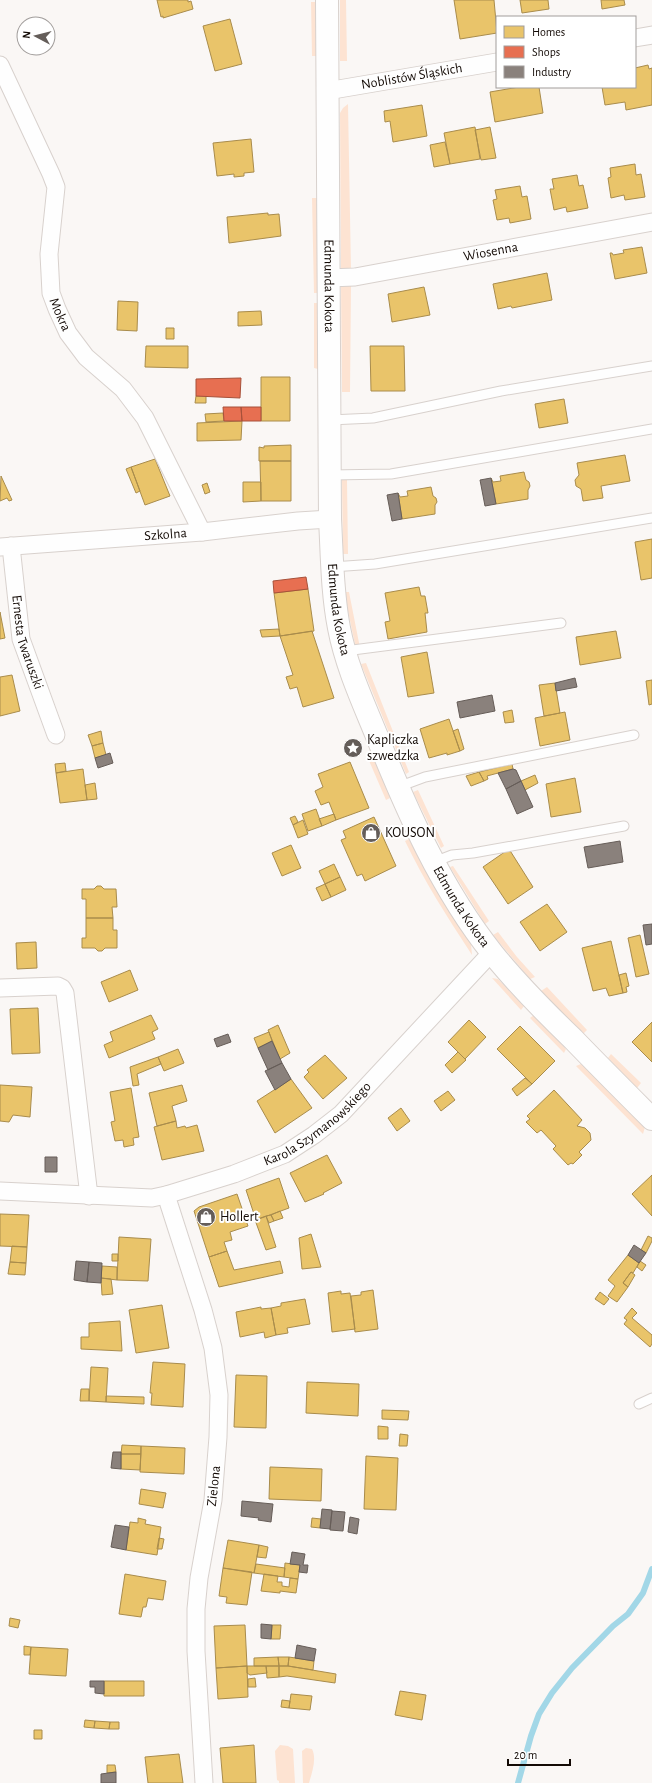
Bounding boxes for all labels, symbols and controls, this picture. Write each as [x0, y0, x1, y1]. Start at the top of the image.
north arrow [16, 16, 56, 56]
legend [496, 16, 636, 88]
text: Homes [532, 26, 565, 38]
text: N [21, 30, 32, 39]
text: Shops [532, 46, 560, 58]
street label: Noblistów Śląskich [360, 61, 463, 92]
text: Industry [532, 66, 571, 79]
street label: Edmunda Kokota [321, 239, 336, 333]
street label: Wiosenna [462, 240, 520, 264]
street label: Mokra [47, 296, 73, 334]
street label: Szkolna [144, 526, 188, 543]
street label: Edmunda Kokota [325, 563, 353, 658]
street label: Ernesta Twaruszki [9, 594, 46, 691]
place label: Kapliczka szwedzka [367, 733, 420, 763]
place icon: Kapliczka szwedzka [342, 737, 364, 759]
shop icon: KOUSON [360, 822, 382, 844]
place label: KOUSON [385, 826, 435, 840]
street label: Edmunda Kokota [430, 864, 493, 950]
street label: Karola Szymanowskiego [262, 1079, 374, 1169]
shop icon: Hollert [195, 1206, 217, 1228]
place label: Hollert [220, 1210, 259, 1224]
street label: Zielona [205, 1464, 223, 1507]
scale bar [508, 1741, 570, 1767]
text: 20 m [514, 1749, 537, 1761]

